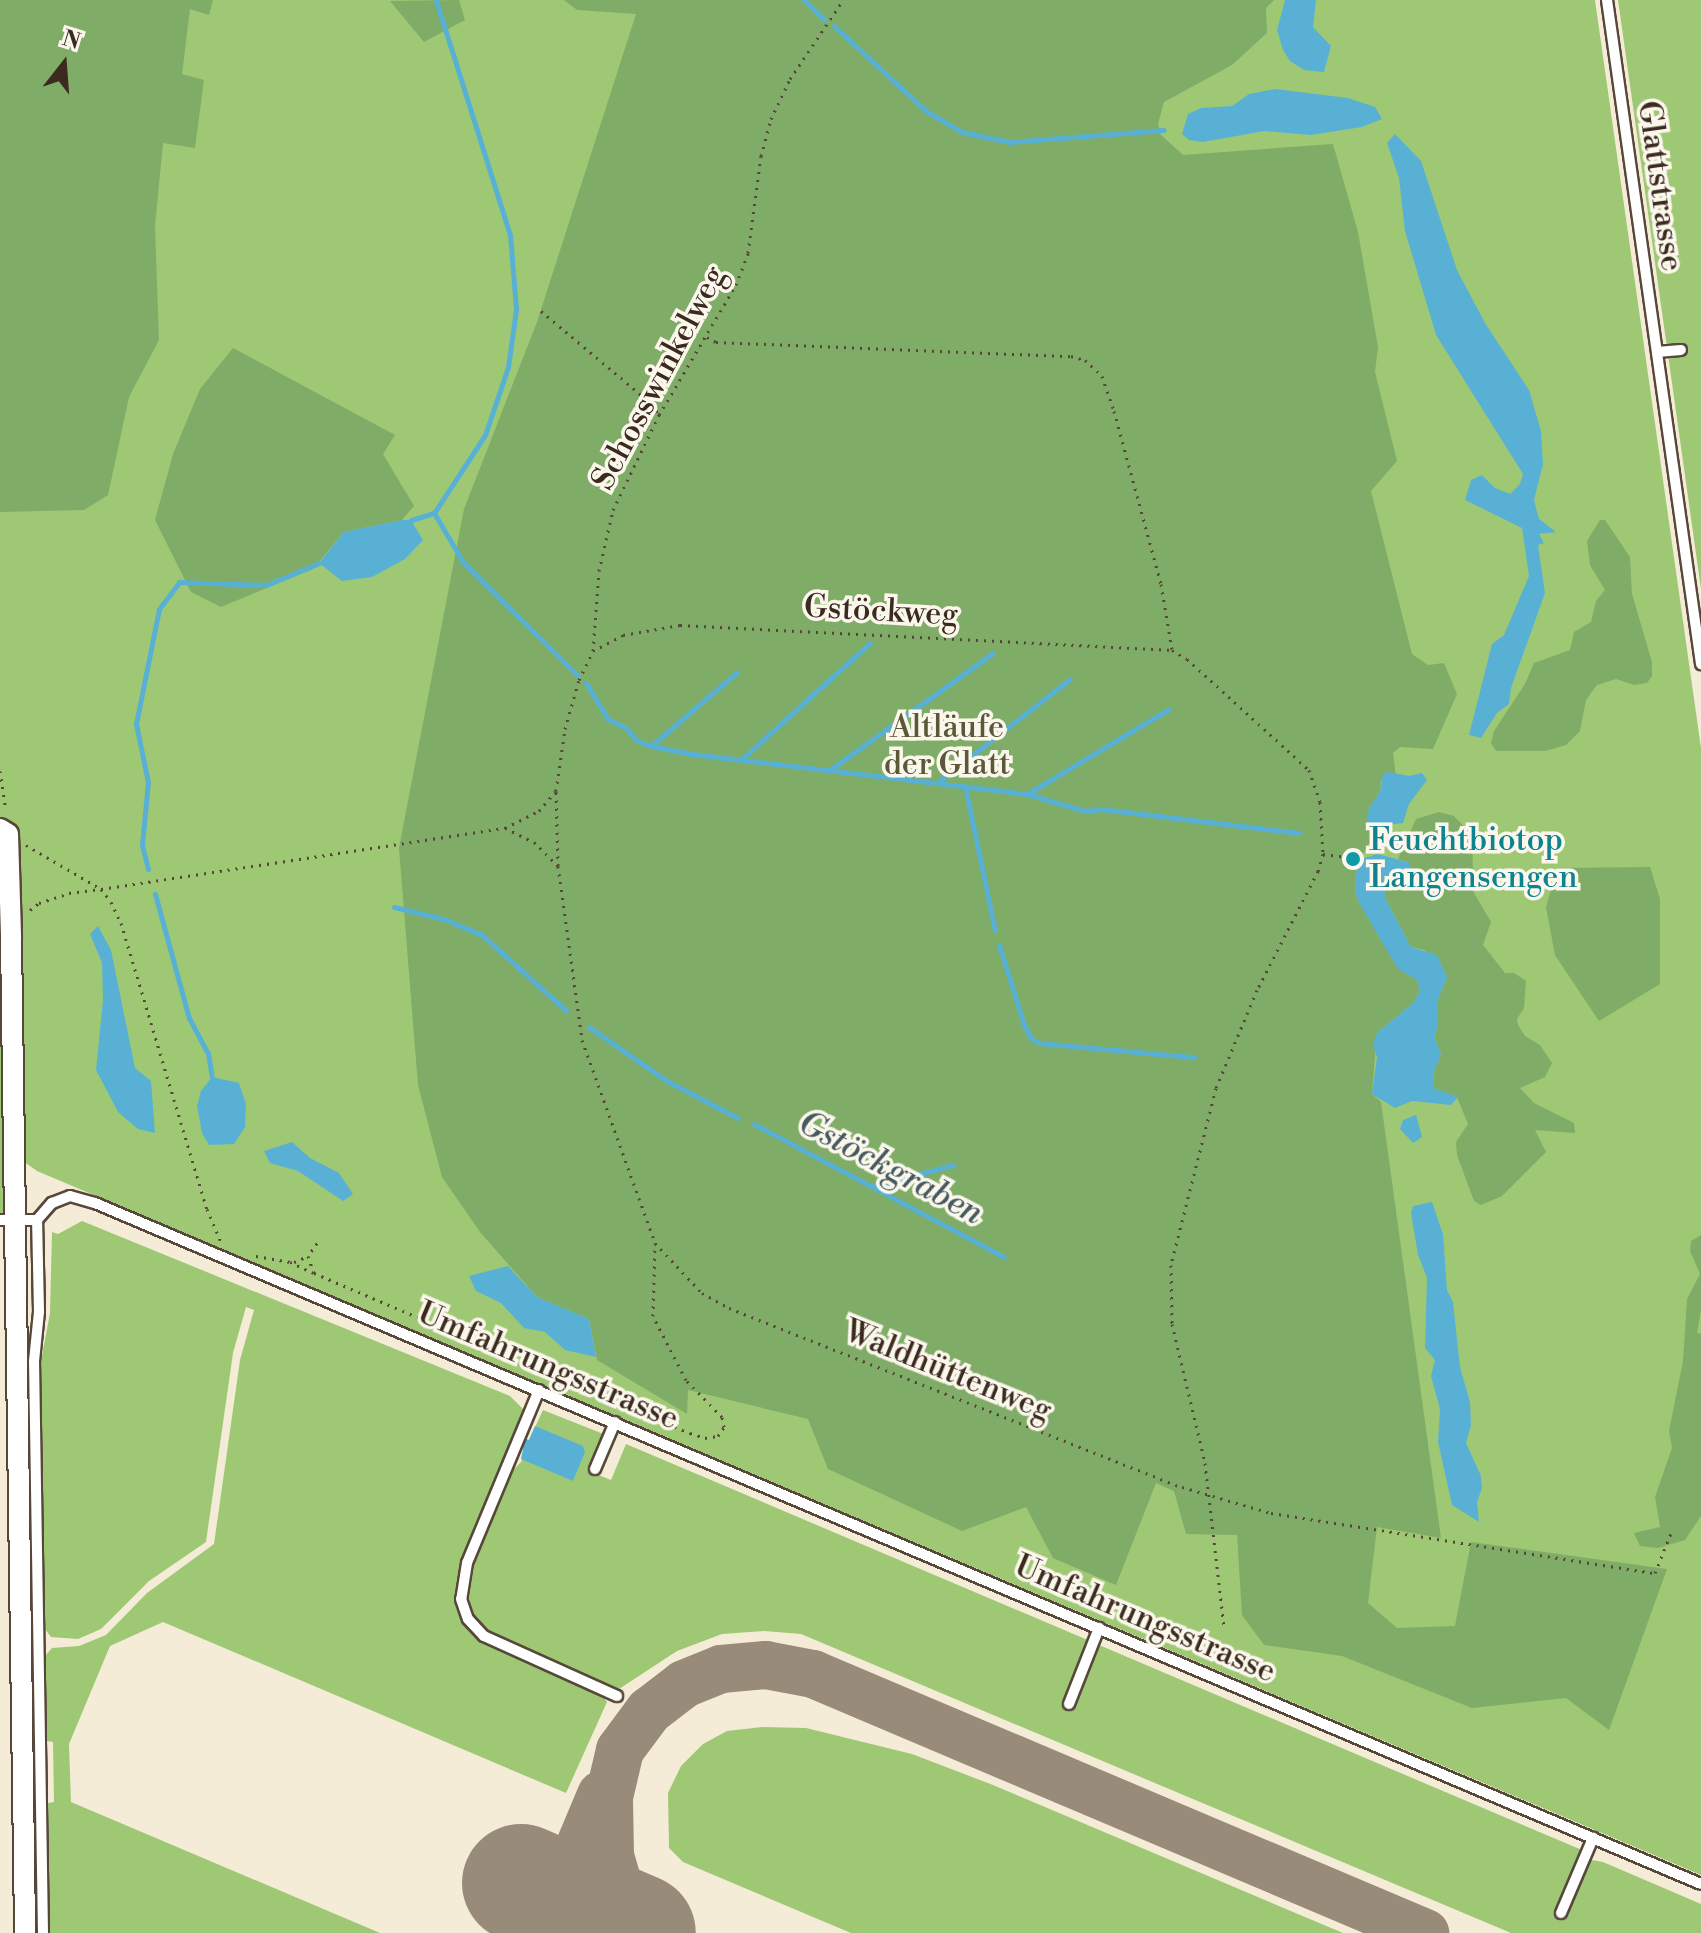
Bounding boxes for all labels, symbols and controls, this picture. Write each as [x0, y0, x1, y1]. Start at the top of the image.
north arrow [24, 24, 104, 104]
text: N [59, 25, 83, 56]
street label: Glattstrasse [1629, 98, 1691, 274]
street label: Schosswinkelweg [584, 259, 734, 497]
street label: Gstöckweg [803, 588, 959, 634]
park label: Altläufe der Glatt [884, 709, 1010, 784]
place label: Feuchtbiotop Langensengen [1369, 822, 1578, 897]
marker: Feuchtbiotop Langensengen [1344, 850, 1362, 868]
water label: Gstöckgraben [791, 1103, 989, 1235]
street label: Umfahrungsstrasse [412, 1294, 684, 1438]
street label: Waldhüttenweg [839, 1312, 1057, 1430]
street label: Umfahrungsstrasse [1009, 1547, 1281, 1691]

